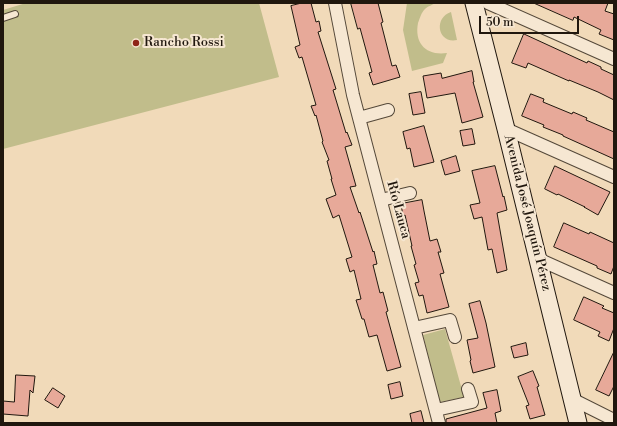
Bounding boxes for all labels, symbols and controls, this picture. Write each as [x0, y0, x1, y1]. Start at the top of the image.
scale bar [481, 8, 581, 34]
text: 50 m [486, 15, 514, 30]
place label: Rancho Rossi [144, 35, 224, 51]
marker: Rancho Rossi [131, 38, 141, 48]
street label: Avenida José Joaquín Pérez [500, 133, 554, 293]
street label: Río Lauca [383, 179, 413, 241]

